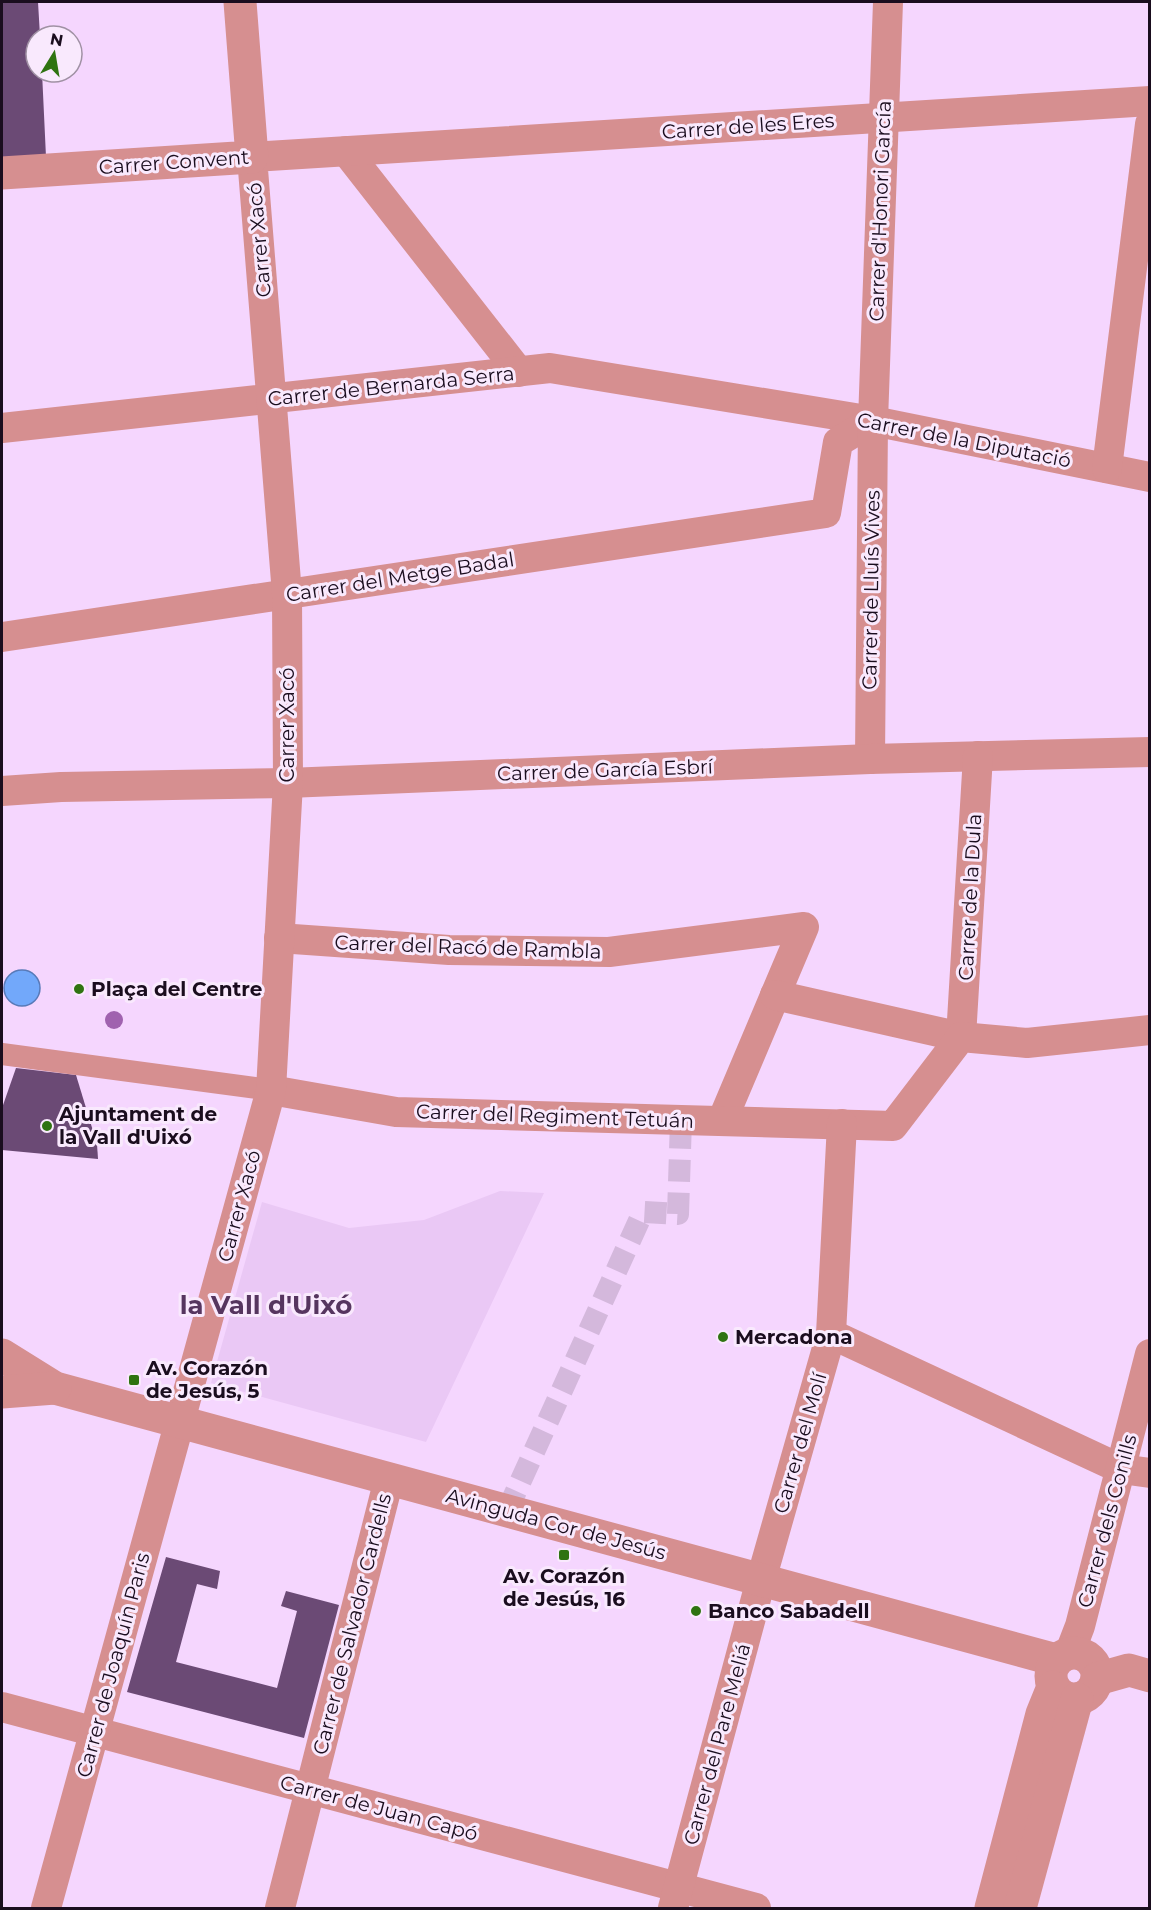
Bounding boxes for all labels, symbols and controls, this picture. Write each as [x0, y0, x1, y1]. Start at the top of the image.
north arrow [24, 24, 84, 84]
text: N [49, 29, 65, 50]
street label: Carrer d'Honori García [864, 100, 896, 322]
street label: Carrer de les Eres [661, 108, 835, 144]
street label: Carrer Convent [98, 145, 250, 179]
street label: Carrer Xacó [242, 182, 276, 298]
street label: Carrer de Bernarda Serra [267, 361, 515, 411]
street label: Carrer de la Diputació [855, 407, 1073, 473]
street label: Carrer de Lluís Vives [857, 490, 885, 690]
street label: Carrer del Metge Badal [284, 547, 516, 607]
street label: Carrer Xacó [275, 667, 299, 783]
street label: Carrer de García Esbrí [497, 754, 715, 786]
street label: Carrer de la Dula [954, 813, 986, 981]
street label: Carrer del Racó de Rambla [334, 930, 602, 964]
place label: Plaça del Centre [91, 977, 262, 1001]
marker: Plaça del Centre [72, 982, 86, 996]
street label: Carrer del Regiment Tetuán [416, 1099, 694, 1133]
place label: Ajuntament de la Vall d'Uixó [58, 1102, 217, 1149]
marker: Ajuntament de la Vall d'Uixó [40, 1119, 54, 1133]
street label: Carrer Xacó [213, 1147, 265, 1265]
district label: la Vall d'Uixó [180, 1289, 352, 1321]
place label: Mercadona [735, 1325, 853, 1349]
marker: Mercadona [716, 1330, 730, 1344]
place label: Av. Corazón de Jesús, 5 [145, 1356, 268, 1403]
street label: Carrer del Molí [768, 1368, 832, 1516]
marker: Av. Corazón de Jesús, 5 [127, 1373, 141, 1387]
street label: Carrer dels Conills [1072, 1431, 1142, 1610]
street label: Avinguda Cor de Jesús [443, 1483, 669, 1565]
street label: Carrer de Salvador Cardells [308, 1491, 396, 1757]
marker: Av. Corazón de Jesús, 16 [557, 1548, 571, 1562]
street label: Carrer de Joaquín Paris [71, 1550, 155, 1780]
place label: Av. Corazón de Jesús, 16 [502, 1564, 625, 1611]
place label: Banco Sabadell [708, 1599, 870, 1623]
marker: Banco Sabadell [689, 1604, 703, 1618]
street label: Carrer del Pare Meliá [679, 1641, 755, 1847]
street label: Carrer de Juan Capó [278, 1770, 480, 1846]

